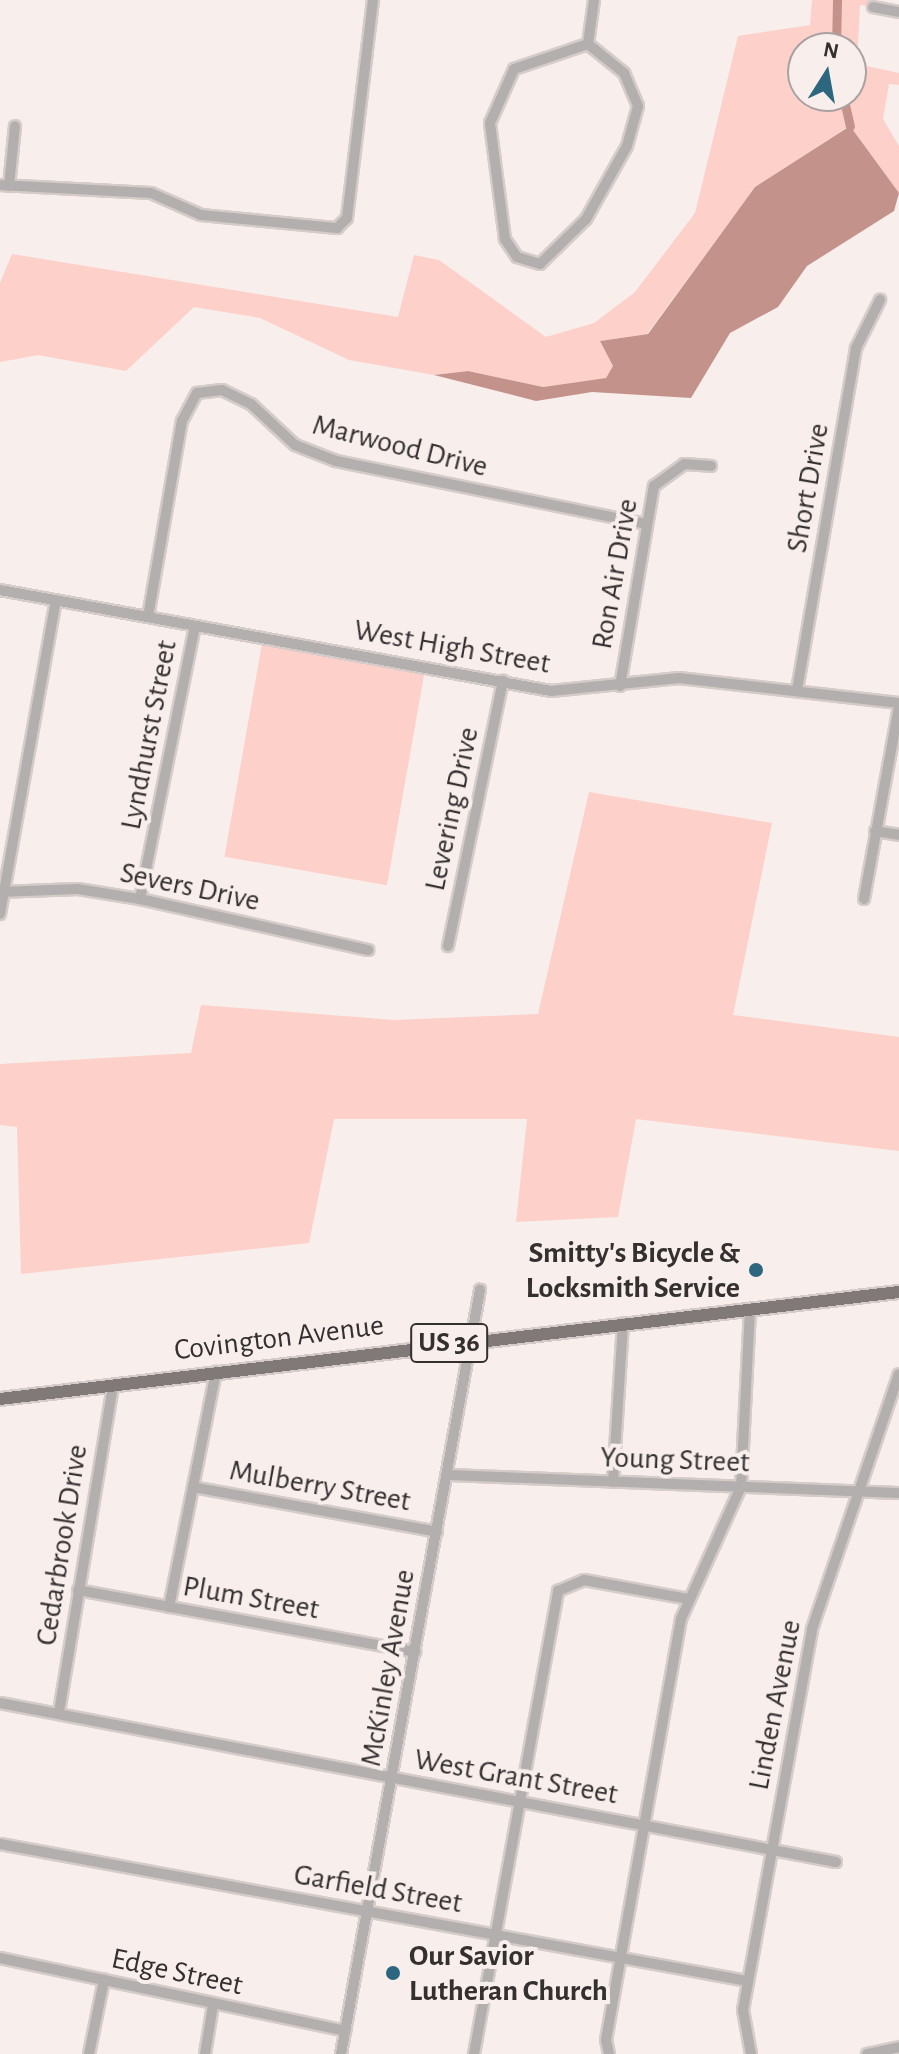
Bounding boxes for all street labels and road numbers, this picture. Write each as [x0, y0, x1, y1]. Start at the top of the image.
street label: Marwood Drive [309, 407, 491, 485]
street label: Short Drive [779, 421, 837, 555]
street label: Ron Air Drive [584, 496, 646, 652]
street label: West High Street [351, 612, 553, 682]
street label: Lyndhurst Street [113, 637, 185, 833]
street label: Levering Drive [417, 724, 487, 894]
street label: Severs Drive [117, 855, 263, 919]
street label: Covington Avenue [172, 1307, 386, 1369]
road number: US 36 [409, 1319, 489, 1367]
street label: Young Street [600, 1439, 750, 1481]
street label: Cedarbrook Drive [28, 1442, 96, 1648]
street label: Mulberry Street [227, 1452, 413, 1520]
street label: McKinley Avenue [353, 1567, 423, 1769]
street label: Plum Street [180, 1568, 322, 1628]
street label: Linden Avenue [741, 1617, 809, 1793]
street label: West Grant Street [411, 1741, 621, 1813]
street label: Garfield Street [291, 1857, 465, 1921]
street label: Edge Street [108, 1941, 246, 2003]

